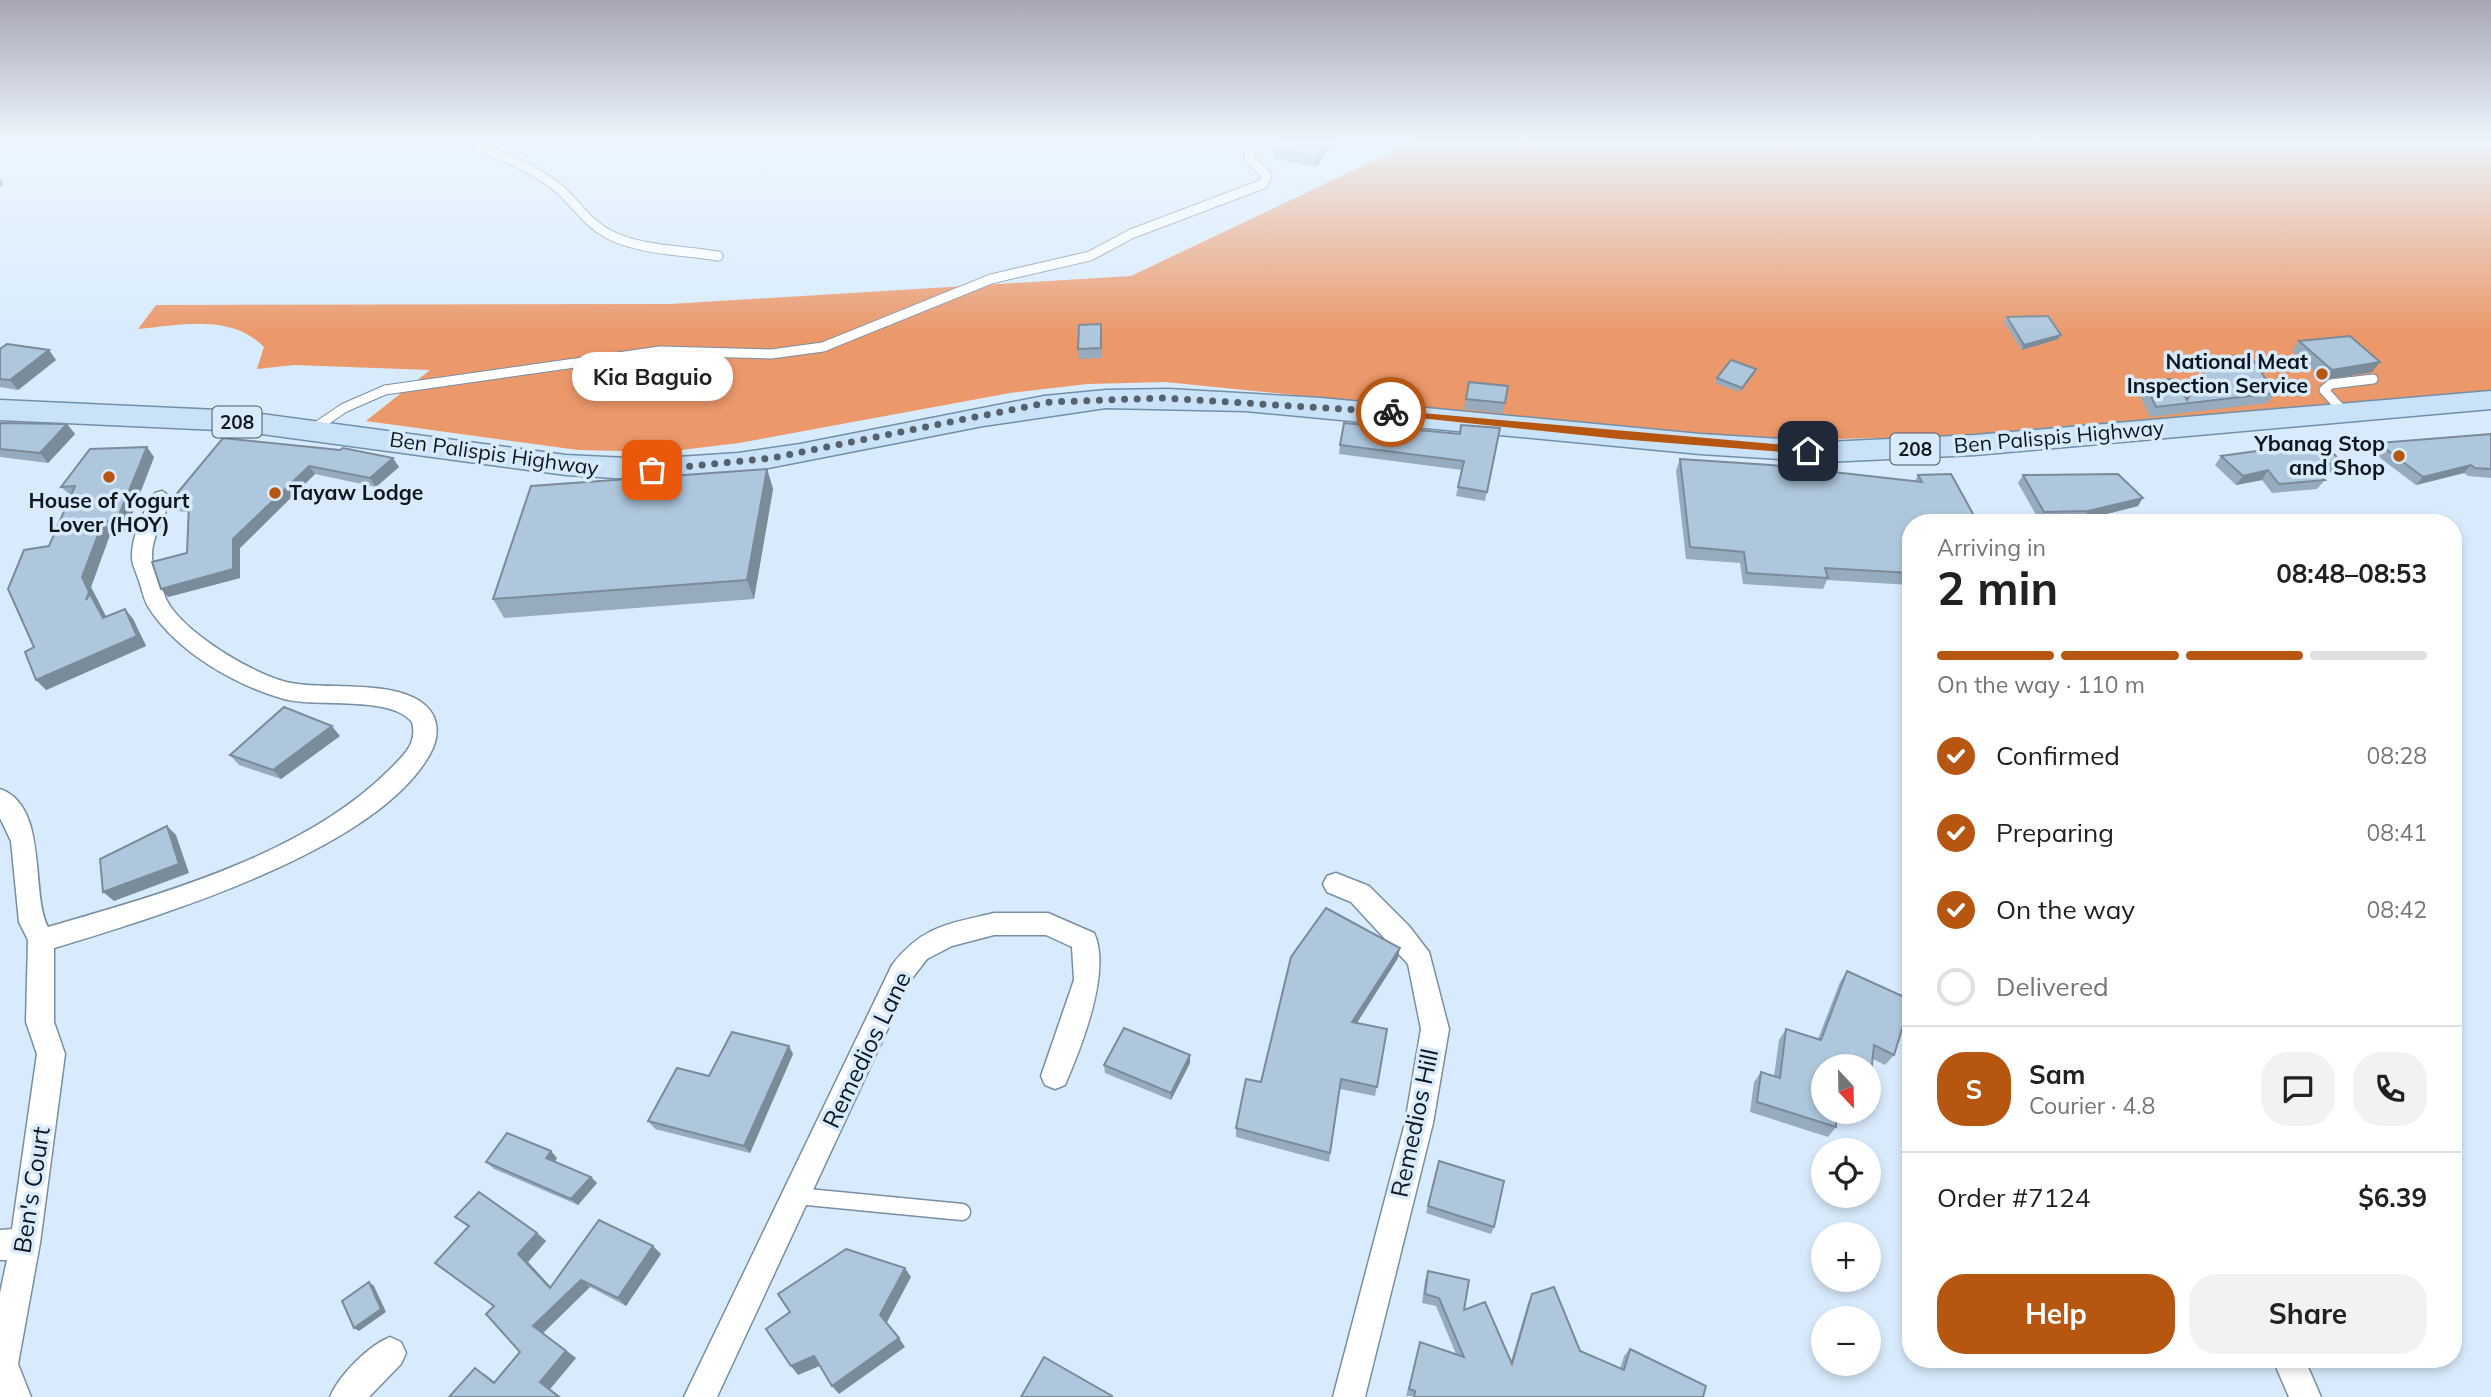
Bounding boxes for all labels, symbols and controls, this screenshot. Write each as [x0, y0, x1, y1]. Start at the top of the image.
place label: National Meat Inspection Service [2127, 348, 2308, 398]
callout: Kia Baguio [572, 351, 732, 400]
text: Kia Baguio [593, 362, 712, 391]
marker: National Meat Inspection Service [2314, 366, 2330, 382]
courier [1356, 377, 1426, 447]
icon: bike [1372, 393, 1410, 431]
road number: 208 [212, 406, 262, 438]
street label: Ben Palispis Highway [1953, 414, 2165, 458]
pin [1778, 421, 1838, 481]
street label: Ben Palispis Highway [388, 425, 600, 481]
place label: Ybanag Stop and Shop [2254, 430, 2385, 480]
icon: home [1789, 432, 1827, 470]
road number: 208 [1890, 433, 1940, 464]
pin [622, 440, 682, 500]
marker: Ybanag Stop and Shop [2391, 448, 2407, 464]
icon: bag [633, 451, 671, 489]
marker: House of Yogurt Lover (HOY) [101, 469, 117, 485]
place label: Tayaw Lodge [289, 479, 423, 505]
marker: Tayaw Lodge [267, 485, 283, 501]
place label: House of Yogurt Lover (HOY) [28, 487, 190, 537]
text: Arriving in [1937, 533, 2046, 562]
text: 08:48–08:53 [2276, 557, 2427, 590]
text: 2 min [1937, 559, 2058, 617]
text: On the way · 110 m [1937, 670, 2145, 699]
icon: check [1937, 737, 1975, 775]
text: Confirmed [1996, 739, 2120, 772]
text: 08:28 [2367, 741, 2427, 770]
icon: check [1937, 814, 1975, 852]
text: Preparing [1996, 816, 2114, 849]
text: 08:41 [2367, 818, 2427, 847]
icon: check [1937, 891, 1975, 929]
text: On the way [1996, 893, 2135, 926]
text: 08:42 [2367, 895, 2427, 924]
street label: Remedios Lane [815, 967, 917, 1133]
text: Delivered [1996, 970, 2109, 1003]
street label: Remedios Hill [1384, 1046, 1444, 1200]
button: chat [2261, 1052, 2335, 1126]
button: phone [2353, 1052, 2427, 1126]
north arrow [1811, 1054, 1881, 1124]
map controls [1811, 1054, 1881, 1376]
text: Sam [2029, 1058, 2085, 1091]
text: S [1966, 1073, 1982, 1106]
text: Courier · 4.8 [2029, 1091, 2155, 1120]
street label: Ben's Court [6, 1124, 56, 1255]
button: locate [1811, 1138, 1881, 1208]
text: Order #7124 [1937, 1181, 2090, 1214]
text: $6.39 [2358, 1181, 2427, 1214]
button: + [1811, 1222, 1881, 1292]
button: Help [1937, 1274, 2175, 1354]
button: Share [2189, 1274, 2427, 1354]
button: − [1811, 1306, 1881, 1376]

